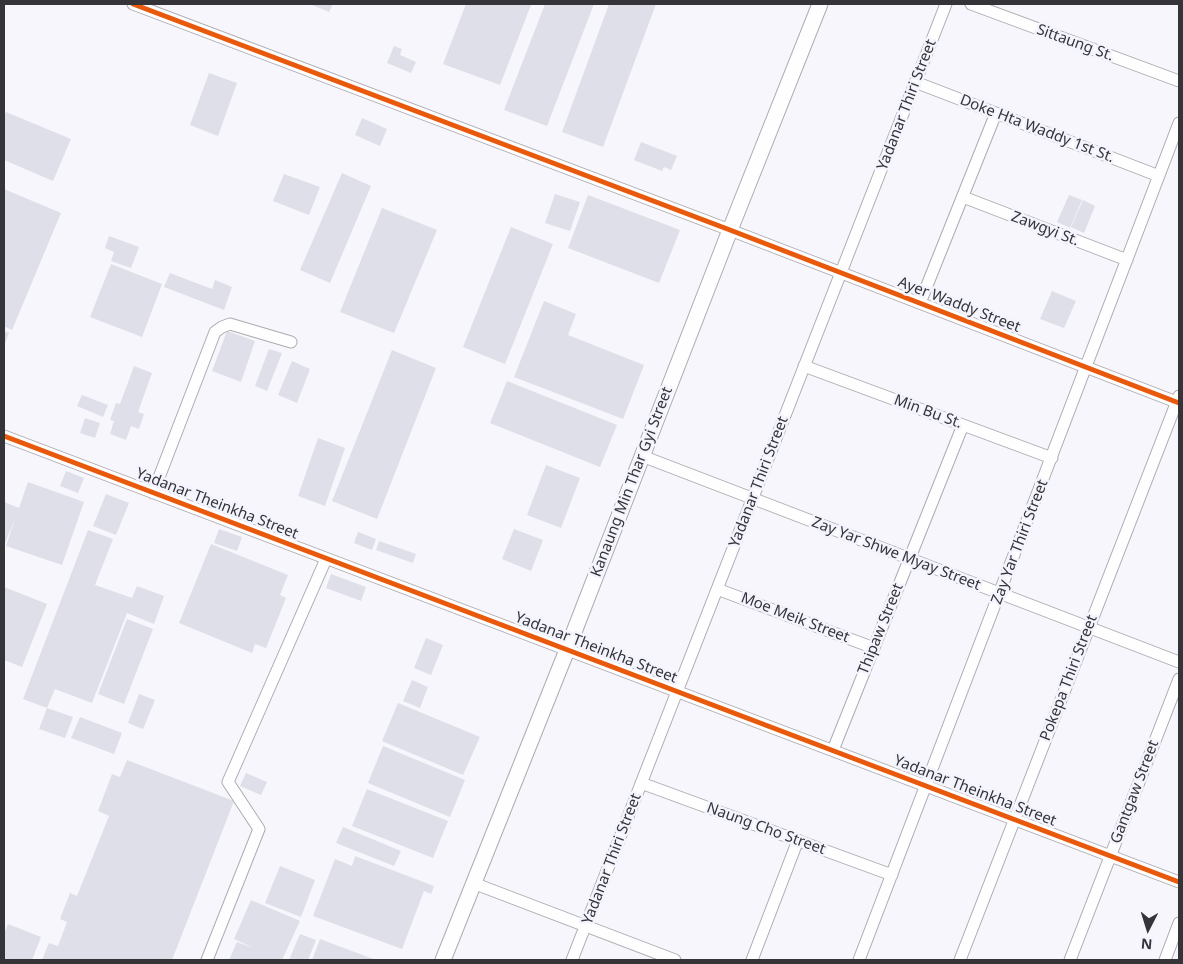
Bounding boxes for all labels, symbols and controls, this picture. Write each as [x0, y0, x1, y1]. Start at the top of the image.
street label: Sittaung St. [1034, 21, 1116, 65]
street label: Yadanar Thiri Street [874, 37, 940, 173]
street label: Doke Hta Waddy 1st St. [957, 91, 1117, 167]
street label: Zawgyi St. [1009, 208, 1081, 250]
street label: Ayer Waddy Street [895, 273, 1023, 337]
street label: Kanaung Min Thar Gyi Street [587, 384, 677, 580]
street label: Min Bu St. [891, 391, 965, 433]
street label: Yadanar Thiri Street [726, 414, 792, 550]
street label: Yadanar Theinkha Street [133, 465, 301, 543]
street label: Zay Yar Thiri Street [988, 477, 1052, 607]
street label: Zay Yar Shwe Myay Street [809, 513, 983, 595]
street label: Thipaw Street [855, 581, 907, 677]
street label: Moe Meik Street [738, 589, 852, 647]
street label: Yadanar Theinkha Street [512, 609, 680, 687]
street label: Pokepa Thiri Street [1037, 612, 1101, 744]
street label: Gantgaw Street [1107, 738, 1163, 846]
street label: Yadanar Theinkha Street [891, 752, 1059, 830]
street label: Yadanar Thiri Street [579, 791, 645, 927]
street label: Naung Cho Street [704, 799, 828, 859]
north arrow [1123, 904, 1173, 954]
text: N [1140, 934, 1153, 954]

